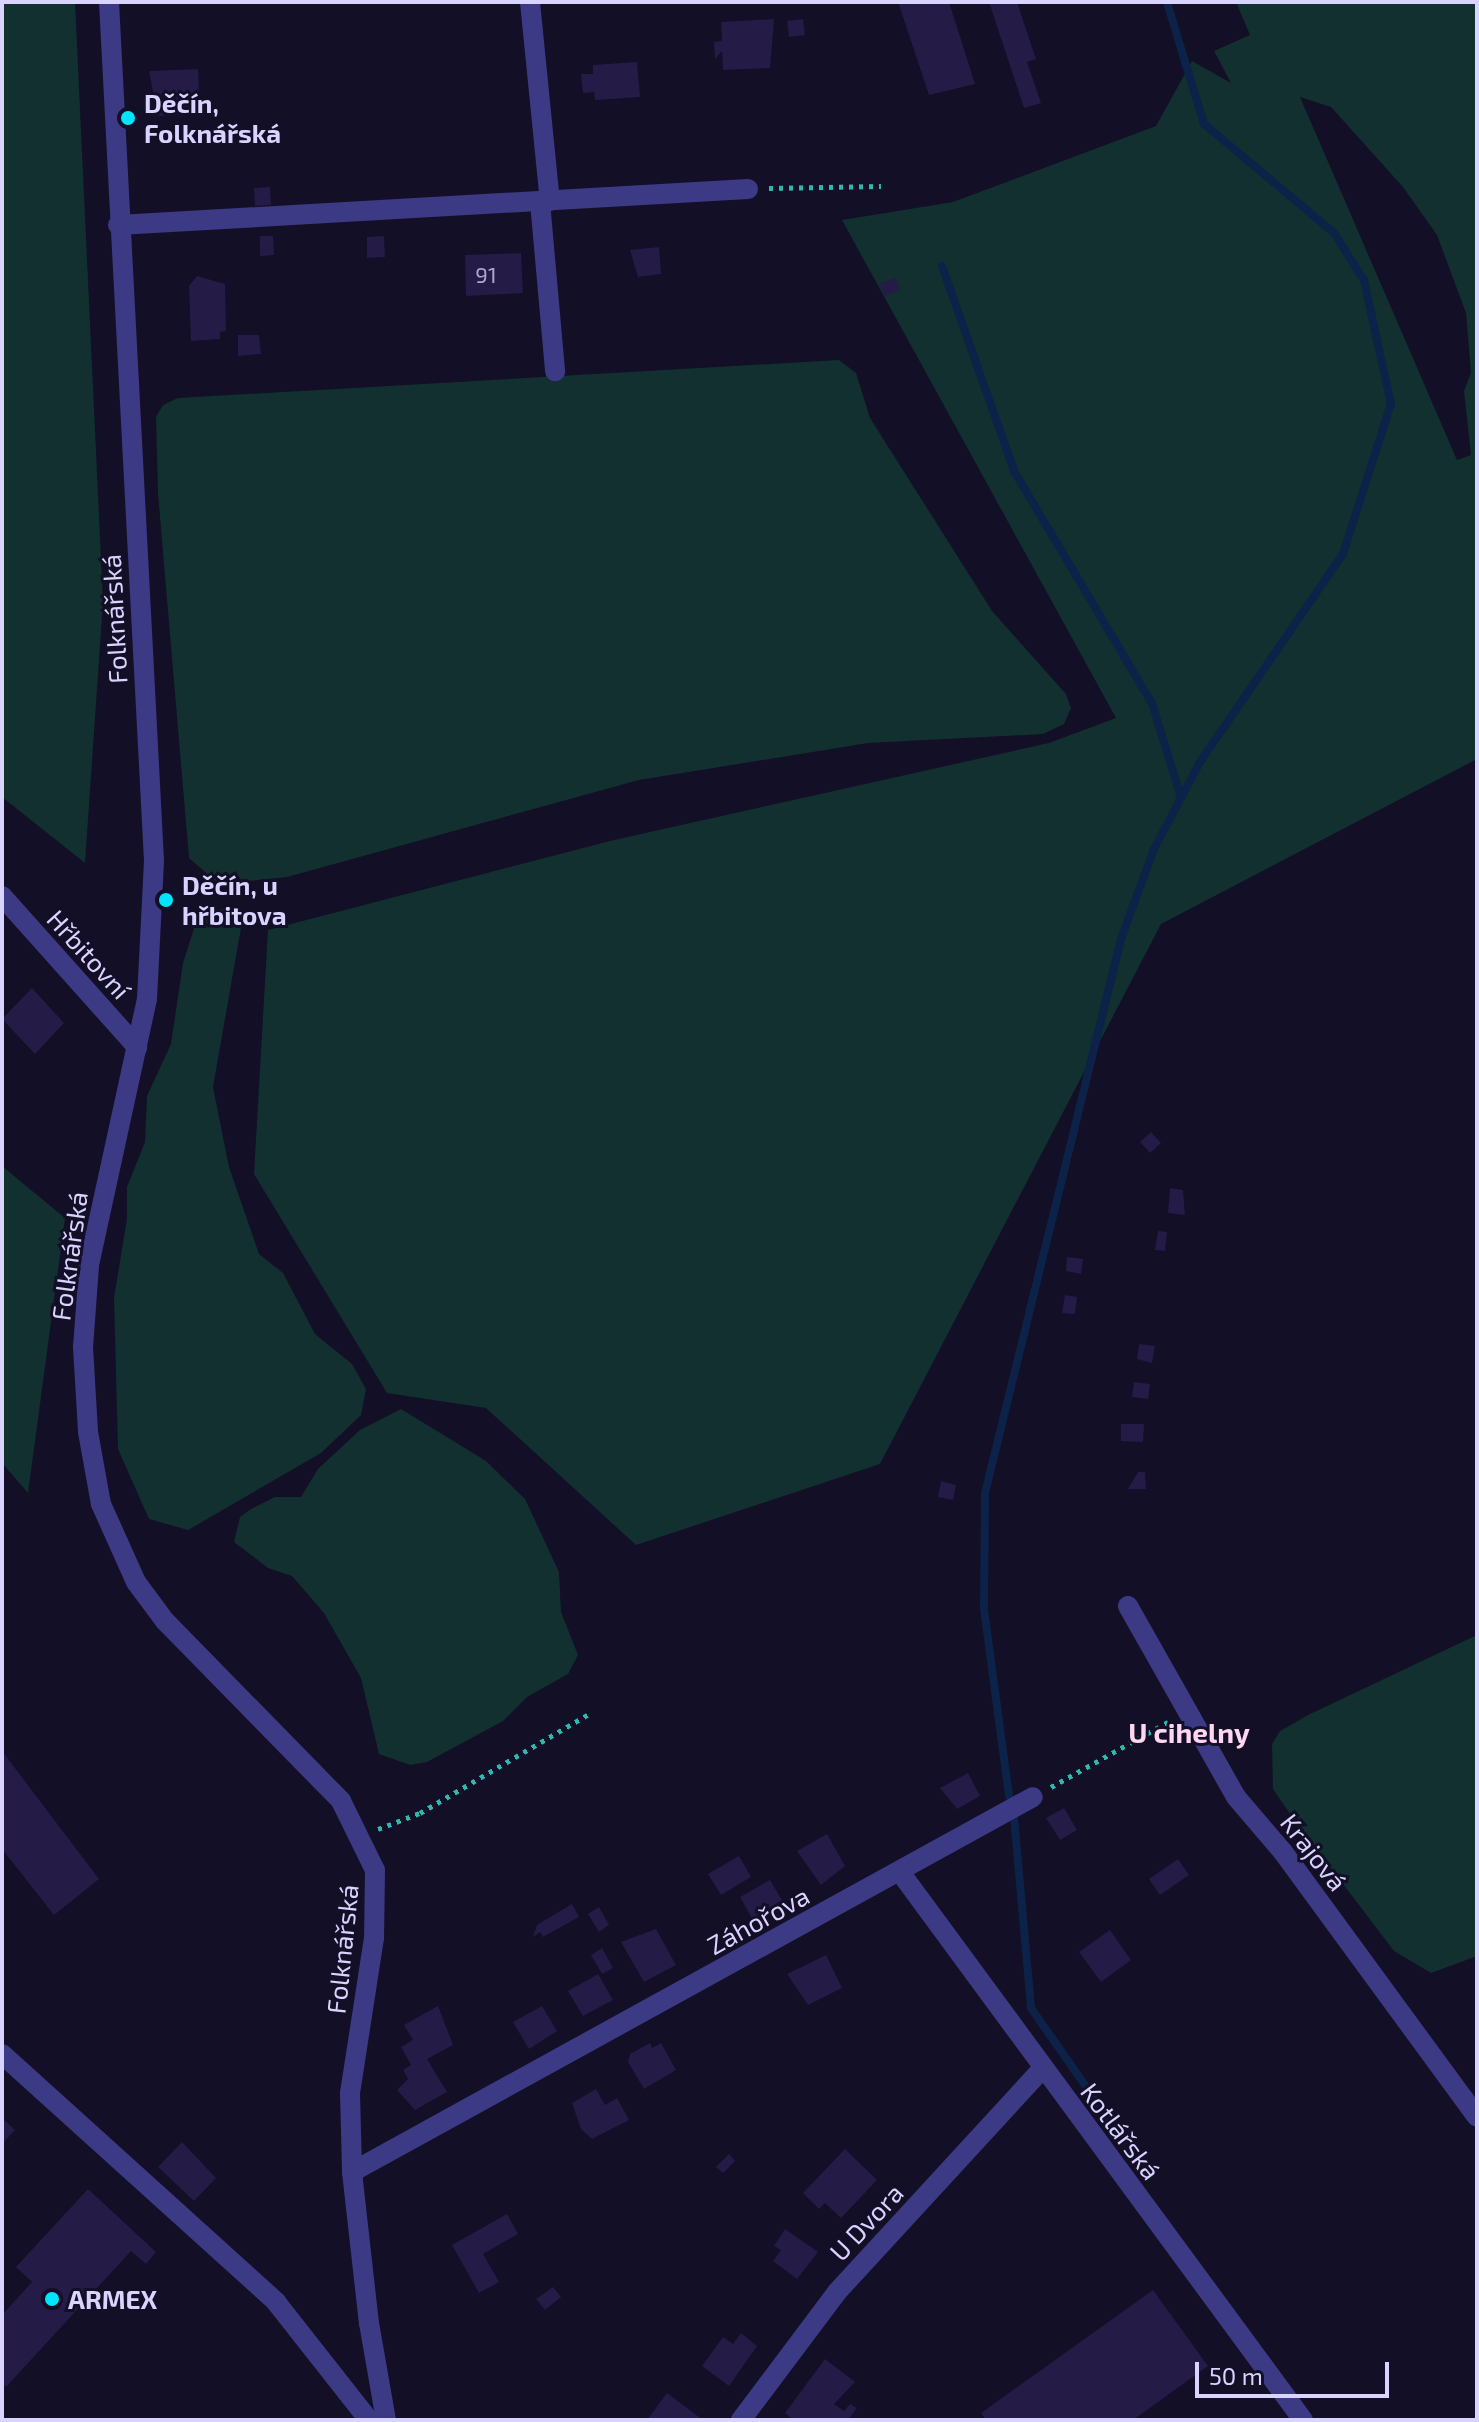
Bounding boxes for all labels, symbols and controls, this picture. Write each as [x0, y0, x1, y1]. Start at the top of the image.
place label: Děčín, Folknářská [144, 87, 281, 148]
marker: Děčín, Folknářská [119, 109, 137, 127]
house number: 91 [475, 262, 497, 288]
street label: Folknářská [95, 553, 133, 685]
place label: Děčín, u hřbitova [182, 869, 286, 930]
marker: Děčín, u hřbitova [157, 891, 175, 909]
street label: Hřbitovní [41, 903, 137, 1005]
street label: Folknářská [45, 1190, 93, 1322]
district label: U cihelny [1128, 1715, 1250, 1749]
street label: Krajová [1274, 1807, 1354, 1897]
street label: Záhořova [702, 1879, 814, 1961]
street label: Folknářská [320, 1883, 364, 2015]
street label: Kotlářská [1075, 2077, 1167, 2185]
street label: U Dvora [823, 2177, 909, 2267]
place label: ARMEX [68, 2283, 157, 2315]
marker: ARMEX [43, 2290, 61, 2308]
scale bar [1199, 2346, 1393, 2396]
text: 50 m [1209, 2361, 1263, 2390]

